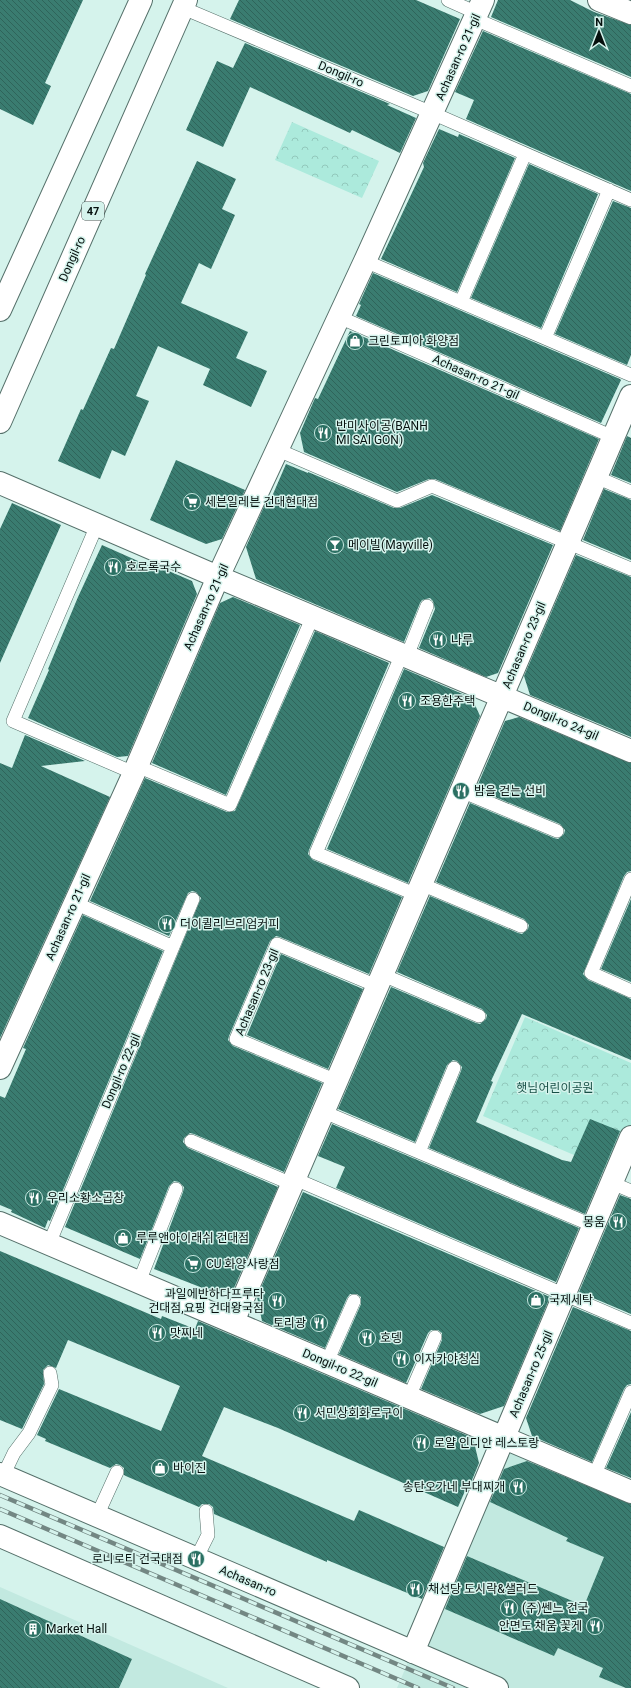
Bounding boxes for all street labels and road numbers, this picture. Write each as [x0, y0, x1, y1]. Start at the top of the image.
street label: Achasan-ro 21-gil [433, 12, 483, 102]
street label: Dongil-ro [316, 58, 366, 90]
road number: 47 [82, 202, 104, 220]
street label: Dongil-ro [56, 234, 88, 284]
street label: Achasan-ro 21-gil [431, 352, 521, 402]
street label: Achasan-ro 21-gil [181, 562, 231, 652]
street label: Achasan-ro 23-gil [499, 599, 549, 691]
street label: Dongil-ro 24-gil [521, 699, 601, 743]
street label: Achasan-ro 21-gil [43, 872, 93, 962]
street label: Achasan-ro 23-gil [232, 946, 282, 1038]
street label: Dongil-ro 22-gil [99, 1031, 143, 1111]
street label: Achasan-ro 25-gil [506, 1328, 556, 1420]
street label: Dongil-ro 22-gil [300, 1346, 380, 1390]
street label: Achasan-ro [217, 1563, 279, 1599]

